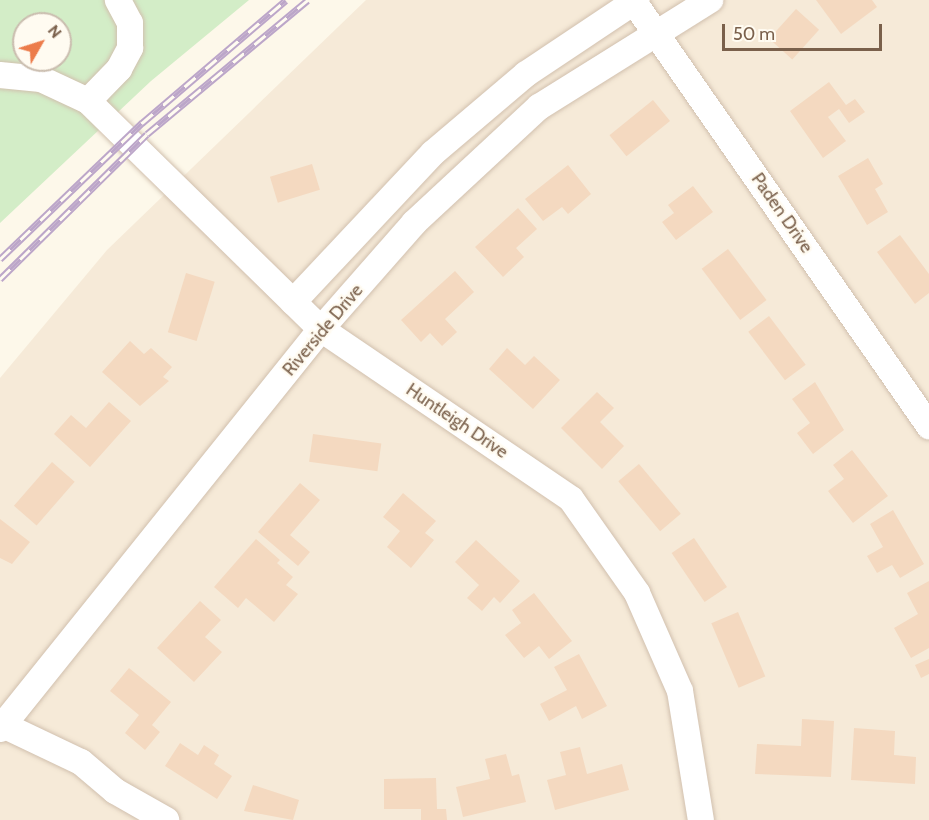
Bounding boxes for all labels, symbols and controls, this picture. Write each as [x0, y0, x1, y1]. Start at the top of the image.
north arrow [12, 12, 72, 72]
scale bar [725, 12, 886, 50]
text: N [44, 21, 66, 42]
text: 50 m [733, 23, 775, 45]
street label: Paden Drive [747, 169, 817, 257]
street label: Riverside Drive [278, 280, 368, 380]
street label: Huntleigh Drive [402, 379, 512, 463]

